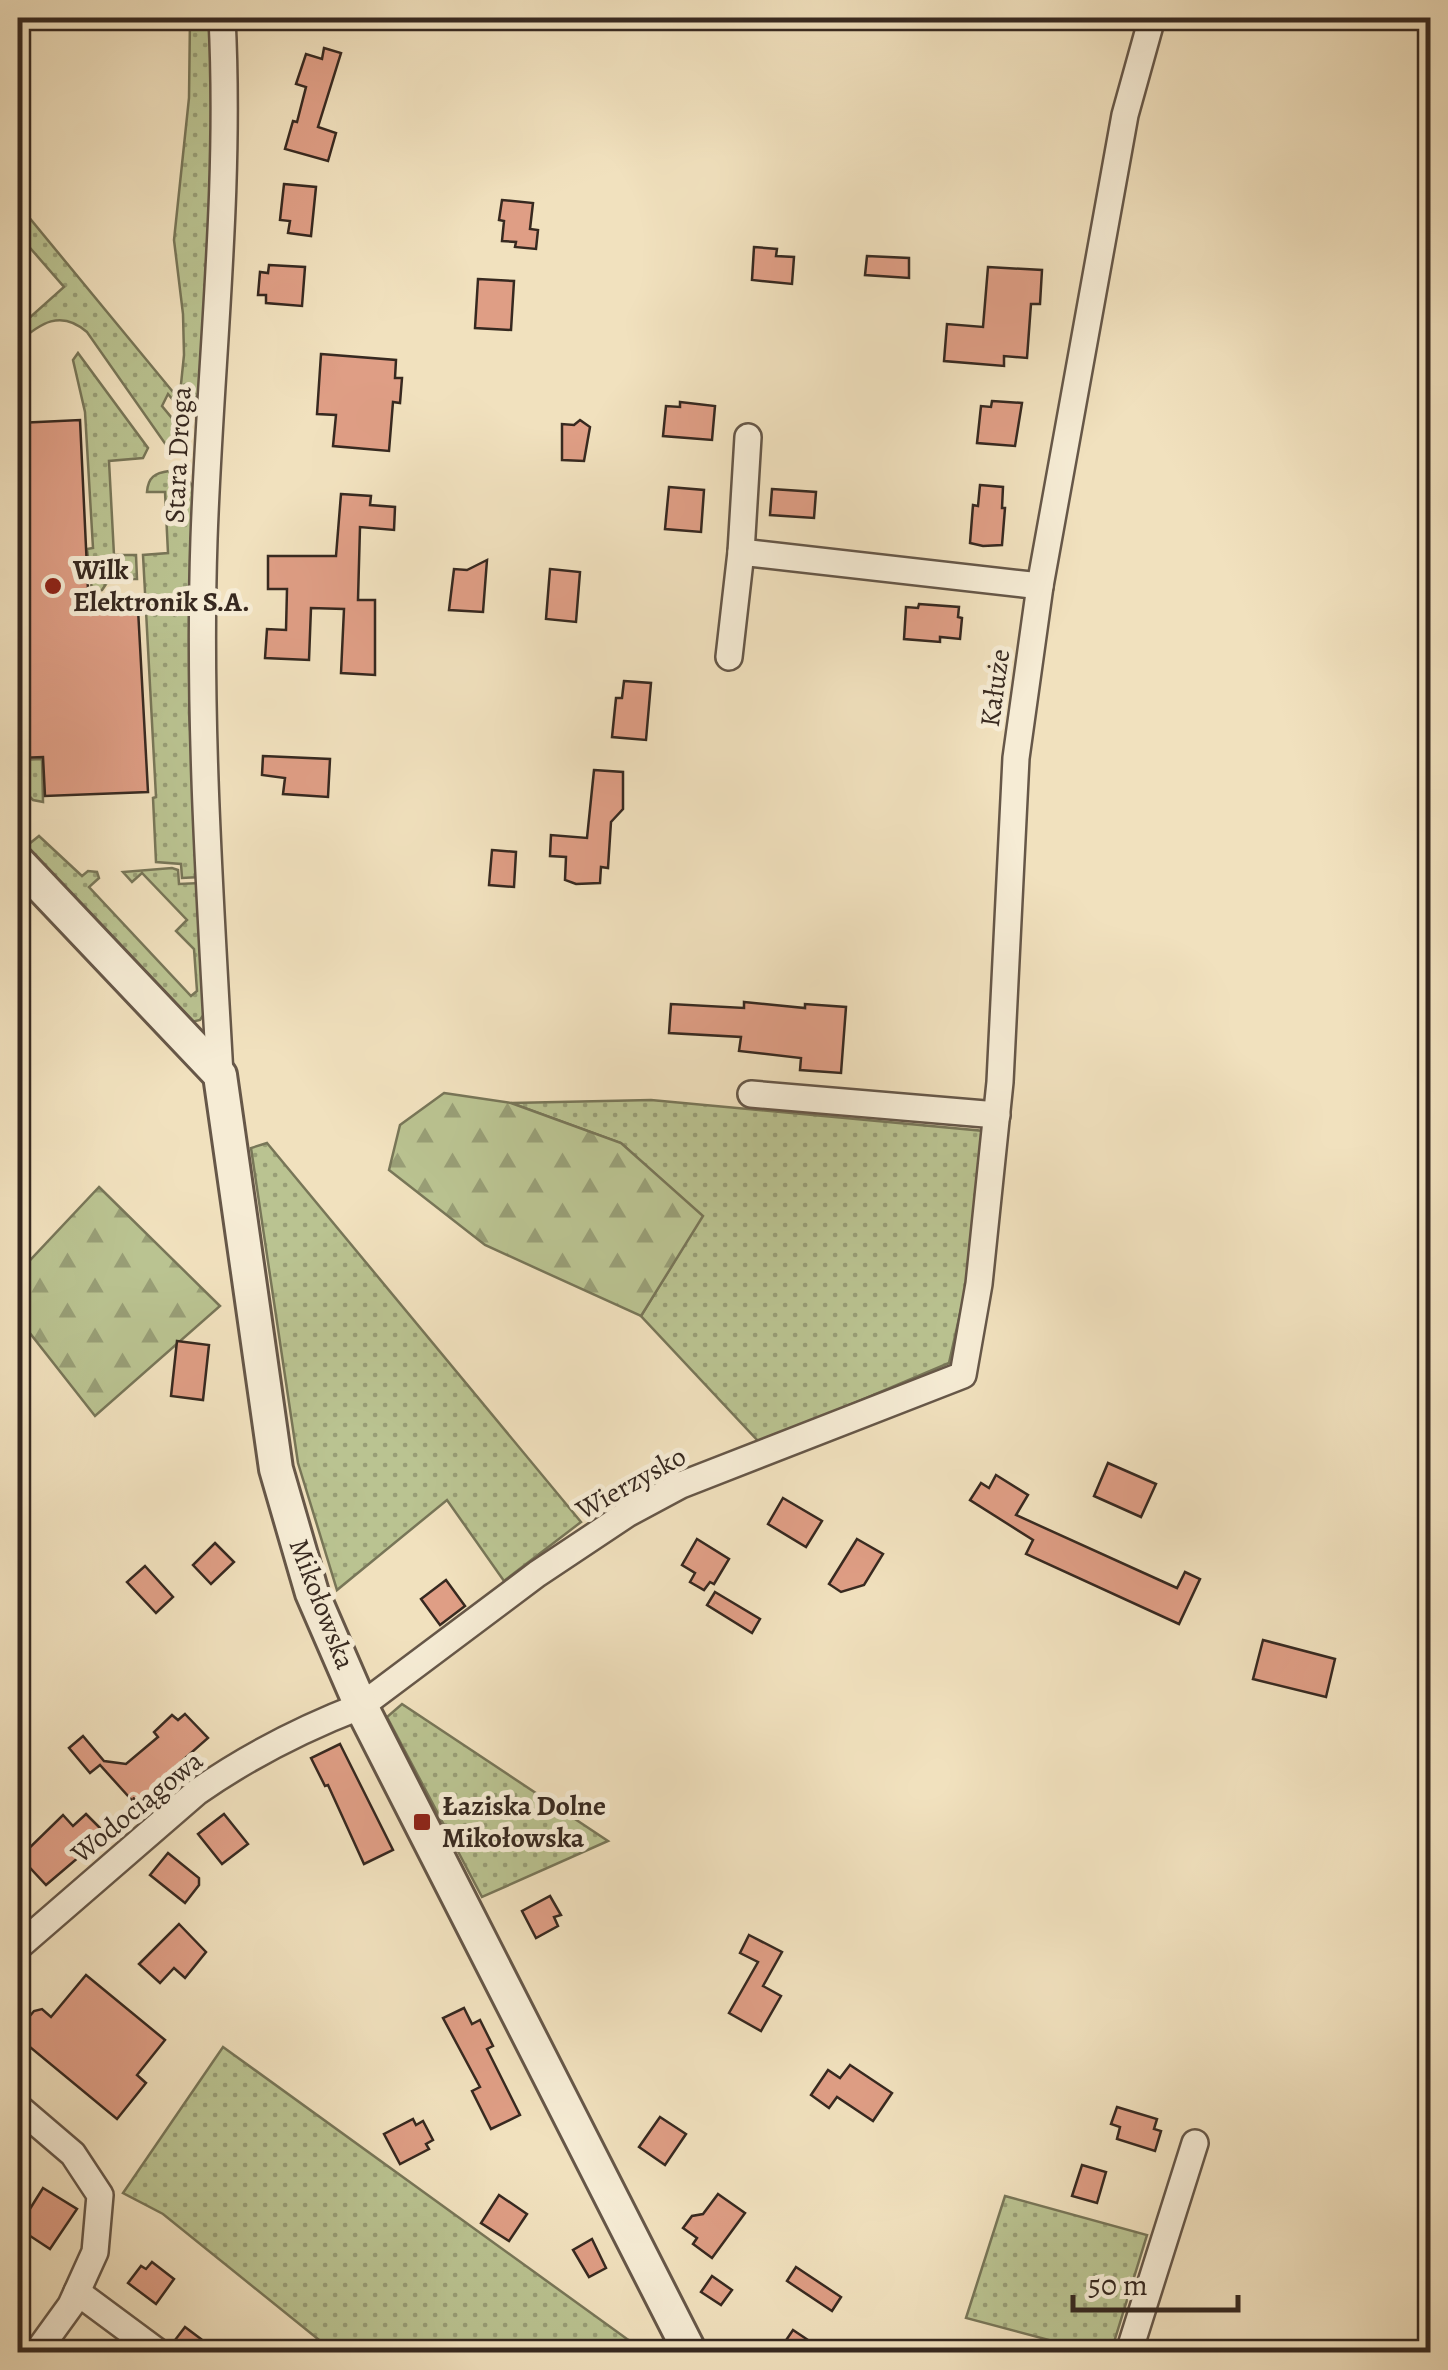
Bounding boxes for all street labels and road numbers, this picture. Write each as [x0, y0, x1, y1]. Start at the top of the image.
street label: Stara Droga [155, 386, 201, 524]
street label: Kałuże [971, 646, 1019, 730]
street label: Wierzysko [568, 1437, 693, 1529]
street label: Mikołowska [280, 1533, 364, 1675]
street label: Wodociągowa [62, 1742, 211, 1873]

